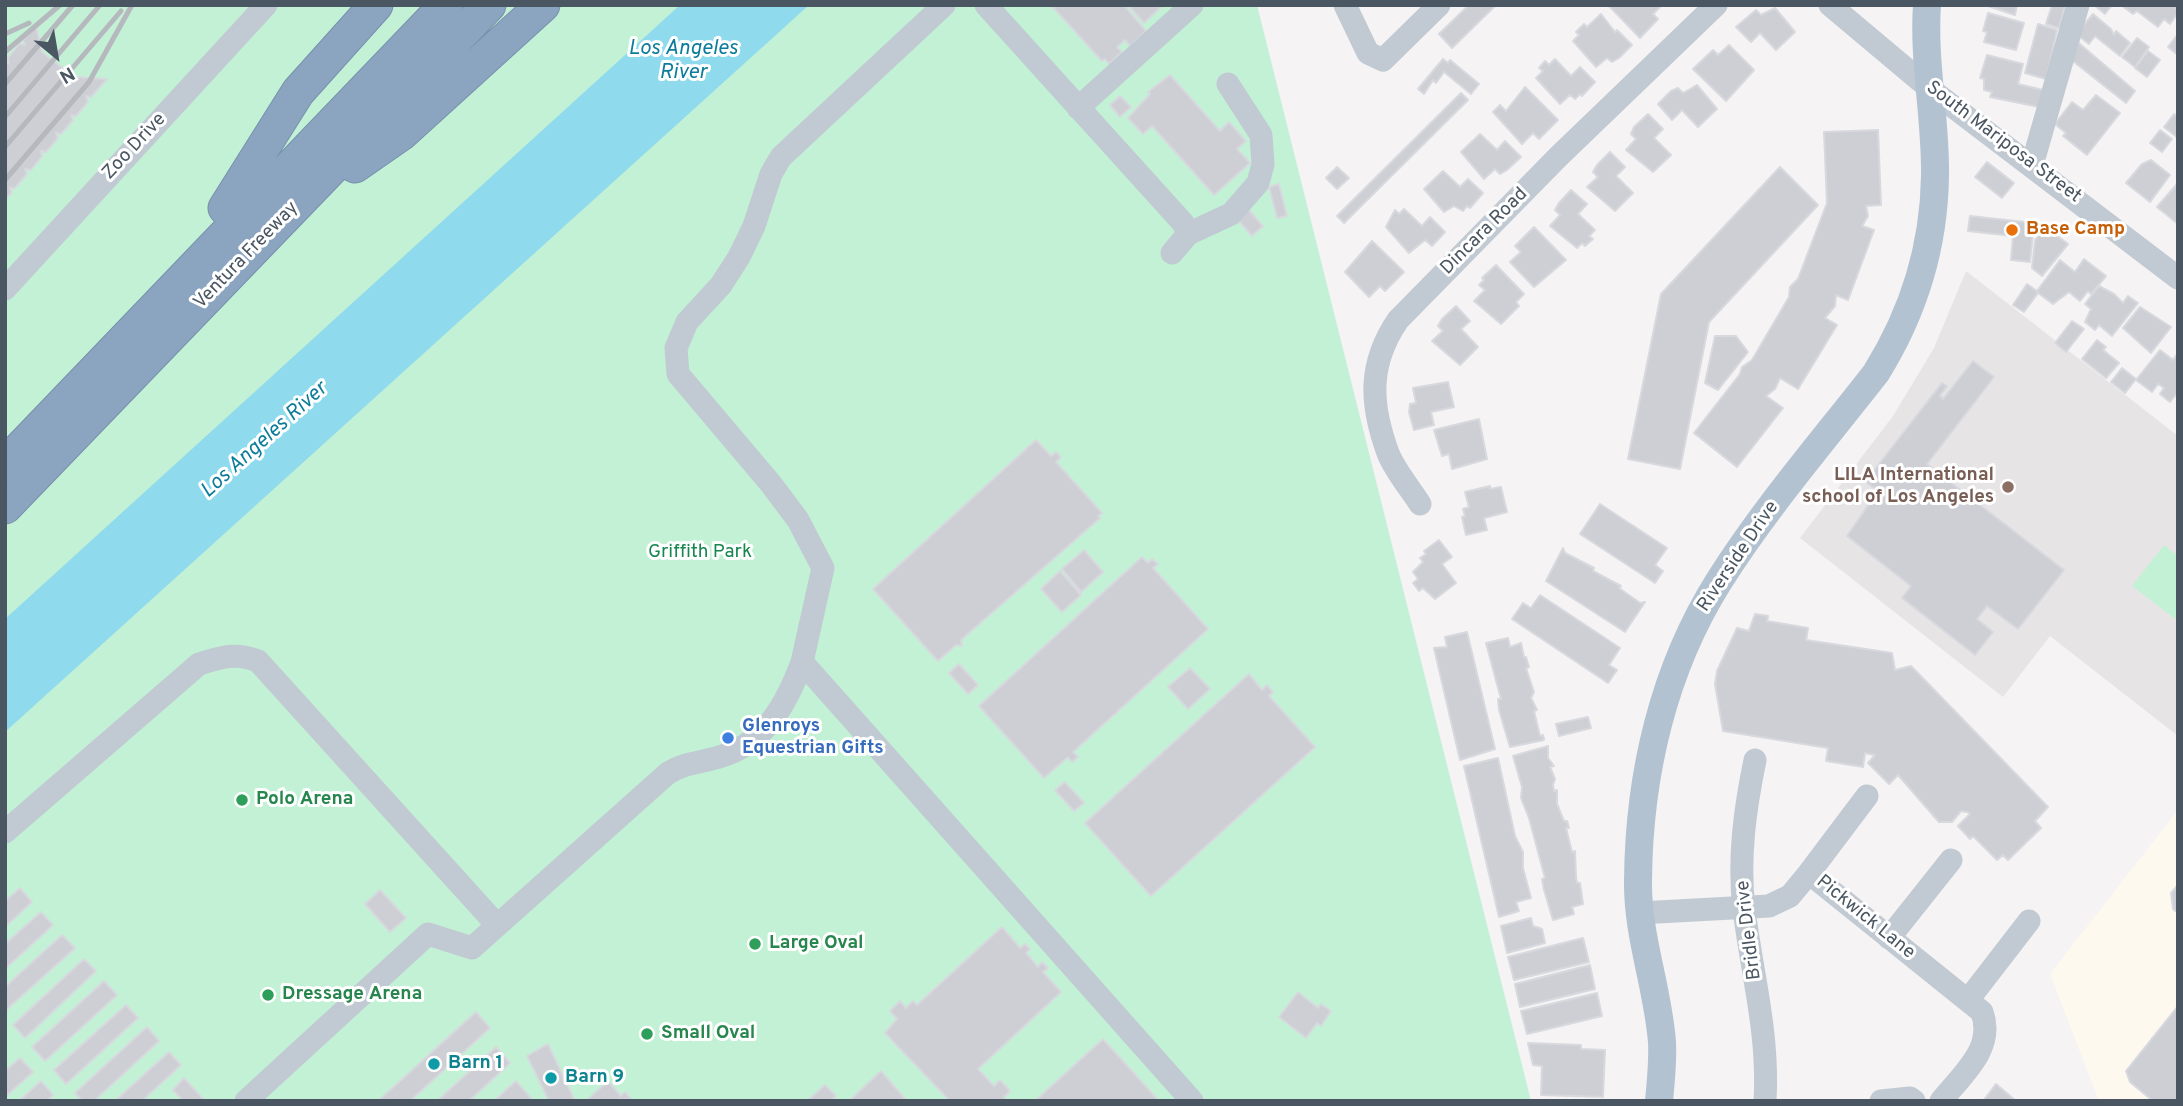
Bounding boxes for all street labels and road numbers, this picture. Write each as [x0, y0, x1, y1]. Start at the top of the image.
street label: South Mariposa Street [1921, 77, 2085, 209]
street label: Zoo Drive [98, 109, 172, 185]
street label: Dincara Road [1437, 184, 1533, 280]
street label: Ventura Freeway [190, 198, 304, 314]
street label: Riverside Drive [1694, 497, 1784, 617]
street label: Pickwick Lane [1811, 871, 1919, 965]
street label: Bridle Drive [1733, 879, 1767, 981]

